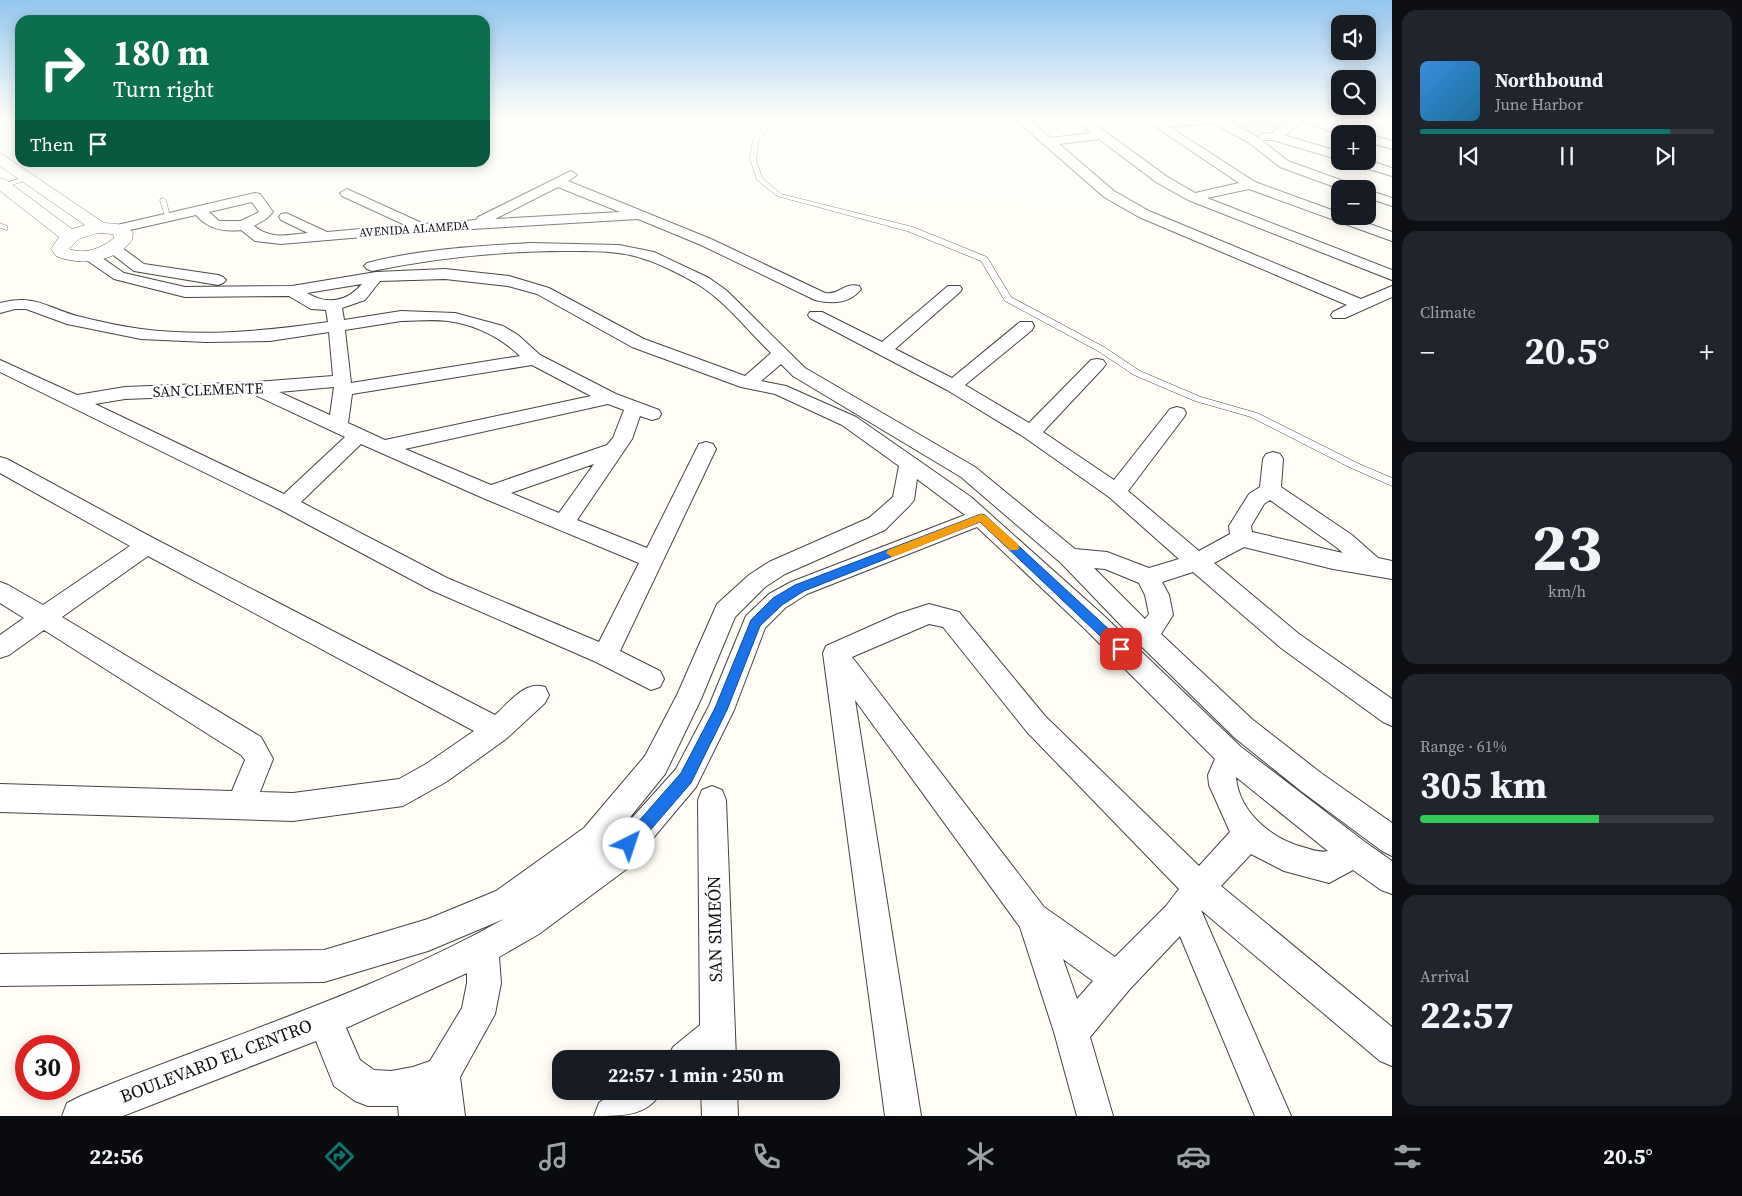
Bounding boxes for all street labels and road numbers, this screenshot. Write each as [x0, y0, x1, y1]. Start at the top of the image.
street label: AVENIDA ALAMEDA [358, 217, 470, 241]
street label: SAN CLEMENTE [152, 377, 264, 402]
street label: SAN SIMEÓN [701, 876, 728, 982]
street label: BOULEVARD EL CENTRO [116, 1012, 315, 1109]

